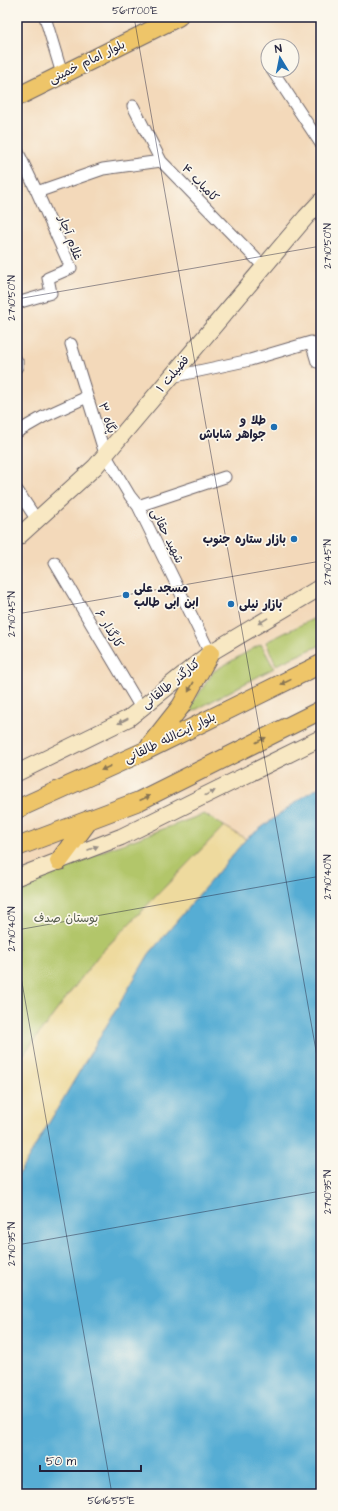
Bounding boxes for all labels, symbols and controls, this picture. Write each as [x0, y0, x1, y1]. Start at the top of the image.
text: 56°17'00"E [112, 4, 158, 18]
street label: بلوار امام خمینی [46, 36, 128, 88]
north arrow [260, 38, 300, 78]
text: N [274, 41, 283, 57]
street label: کامیاب ۴ [178, 160, 222, 206]
street label: غلام آچار [53, 212, 86, 263]
text: 27°10'50"N [321, 223, 335, 269]
text: 27°10'50"N [5, 275, 19, 321]
street label: فضیلت ۱ [152, 352, 194, 396]
street label: پگاه ۳ [94, 400, 120, 436]
place label: طلا و جواهر شاباش [199, 412, 266, 443]
marker: طلا و جواهر شاباش [269, 422, 279, 432]
street label: شهید حقانی [146, 506, 188, 566]
place label: بازار ستاره جنوب [203, 531, 286, 548]
marker: بازار ستاره جنوب [289, 534, 299, 544]
text: 27°10'45"N [321, 539, 335, 585]
place label: مسجد علی ابن ابی طالب [134, 580, 199, 611]
marker: مسجد علی ابن ابی طالب [121, 590, 131, 600]
text: 27°10'45"N [5, 591, 19, 637]
place label: بازار نیلی [239, 596, 282, 613]
marker: بازار نیلی [226, 599, 236, 609]
street label: کارگذار ۶ [91, 607, 127, 651]
one-way arrow [258, 617, 268, 625]
street label: کنارگذر طالقانی [138, 655, 204, 713]
one-way arrow [280, 678, 292, 685]
one-way arrow [188, 681, 195, 693]
street label: بلوار آیت‌الله طالقانی [121, 708, 219, 768]
one-way arrow [118, 717, 129, 724]
one-way arrow [256, 737, 267, 743]
one-way arrow [100, 765, 111, 771]
one-way arrow [205, 790, 216, 796]
one-way arrow [139, 795, 151, 801]
one-way arrow [87, 845, 99, 851]
text: 27°10'40"N [321, 854, 335, 900]
text: 27°10'40"N [5, 906, 19, 952]
park label: بوستان صدف [34, 910, 98, 927]
text: 27°10'35"N [321, 1170, 335, 1214]
text: 27°10'35"N [5, 1222, 19, 1266]
scale bar [40, 1447, 141, 1473]
text: 50 m [46, 1453, 77, 1470]
text: 56°16'55"E [87, 1494, 135, 1508]

